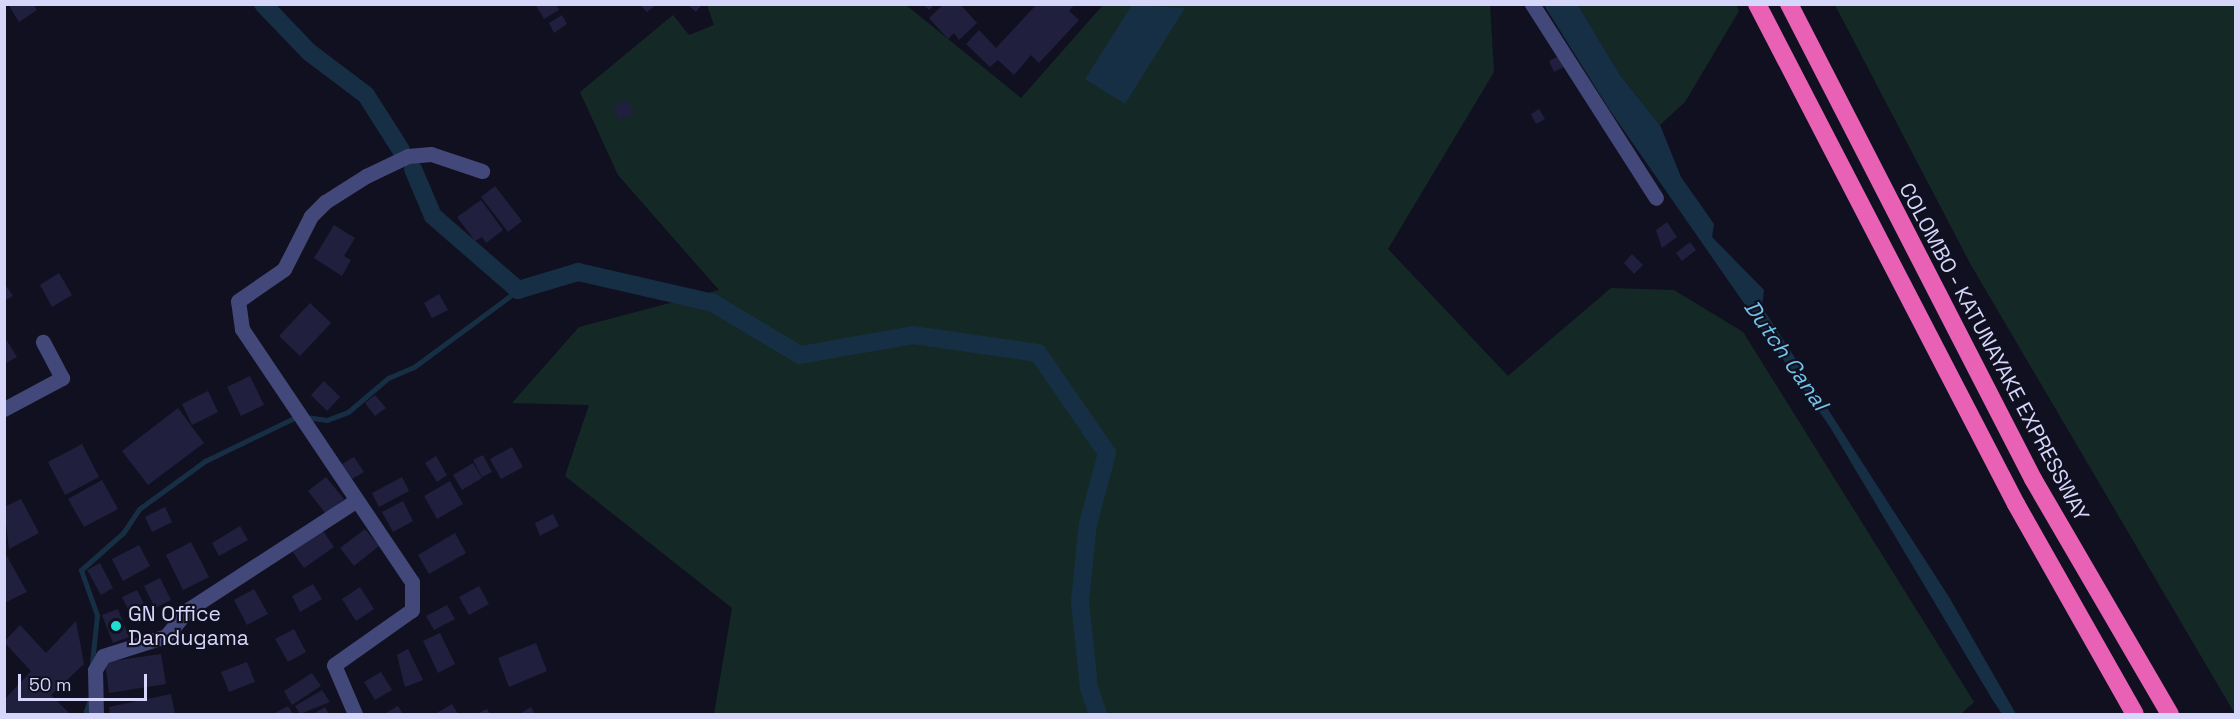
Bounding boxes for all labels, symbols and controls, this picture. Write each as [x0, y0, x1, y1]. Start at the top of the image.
street label: COLOMBO - KATUNAYAKE EXPRESSWAY [1893, 178, 2095, 526]
water label: Dutch Canal [1738, 295, 1834, 415]
place label: GN Office Dandugama [128, 601, 249, 651]
marker: GN Office Dandugama [109, 619, 123, 633]
scale bar [21, 662, 150, 700]
text: 50 m [29, 673, 71, 696]

